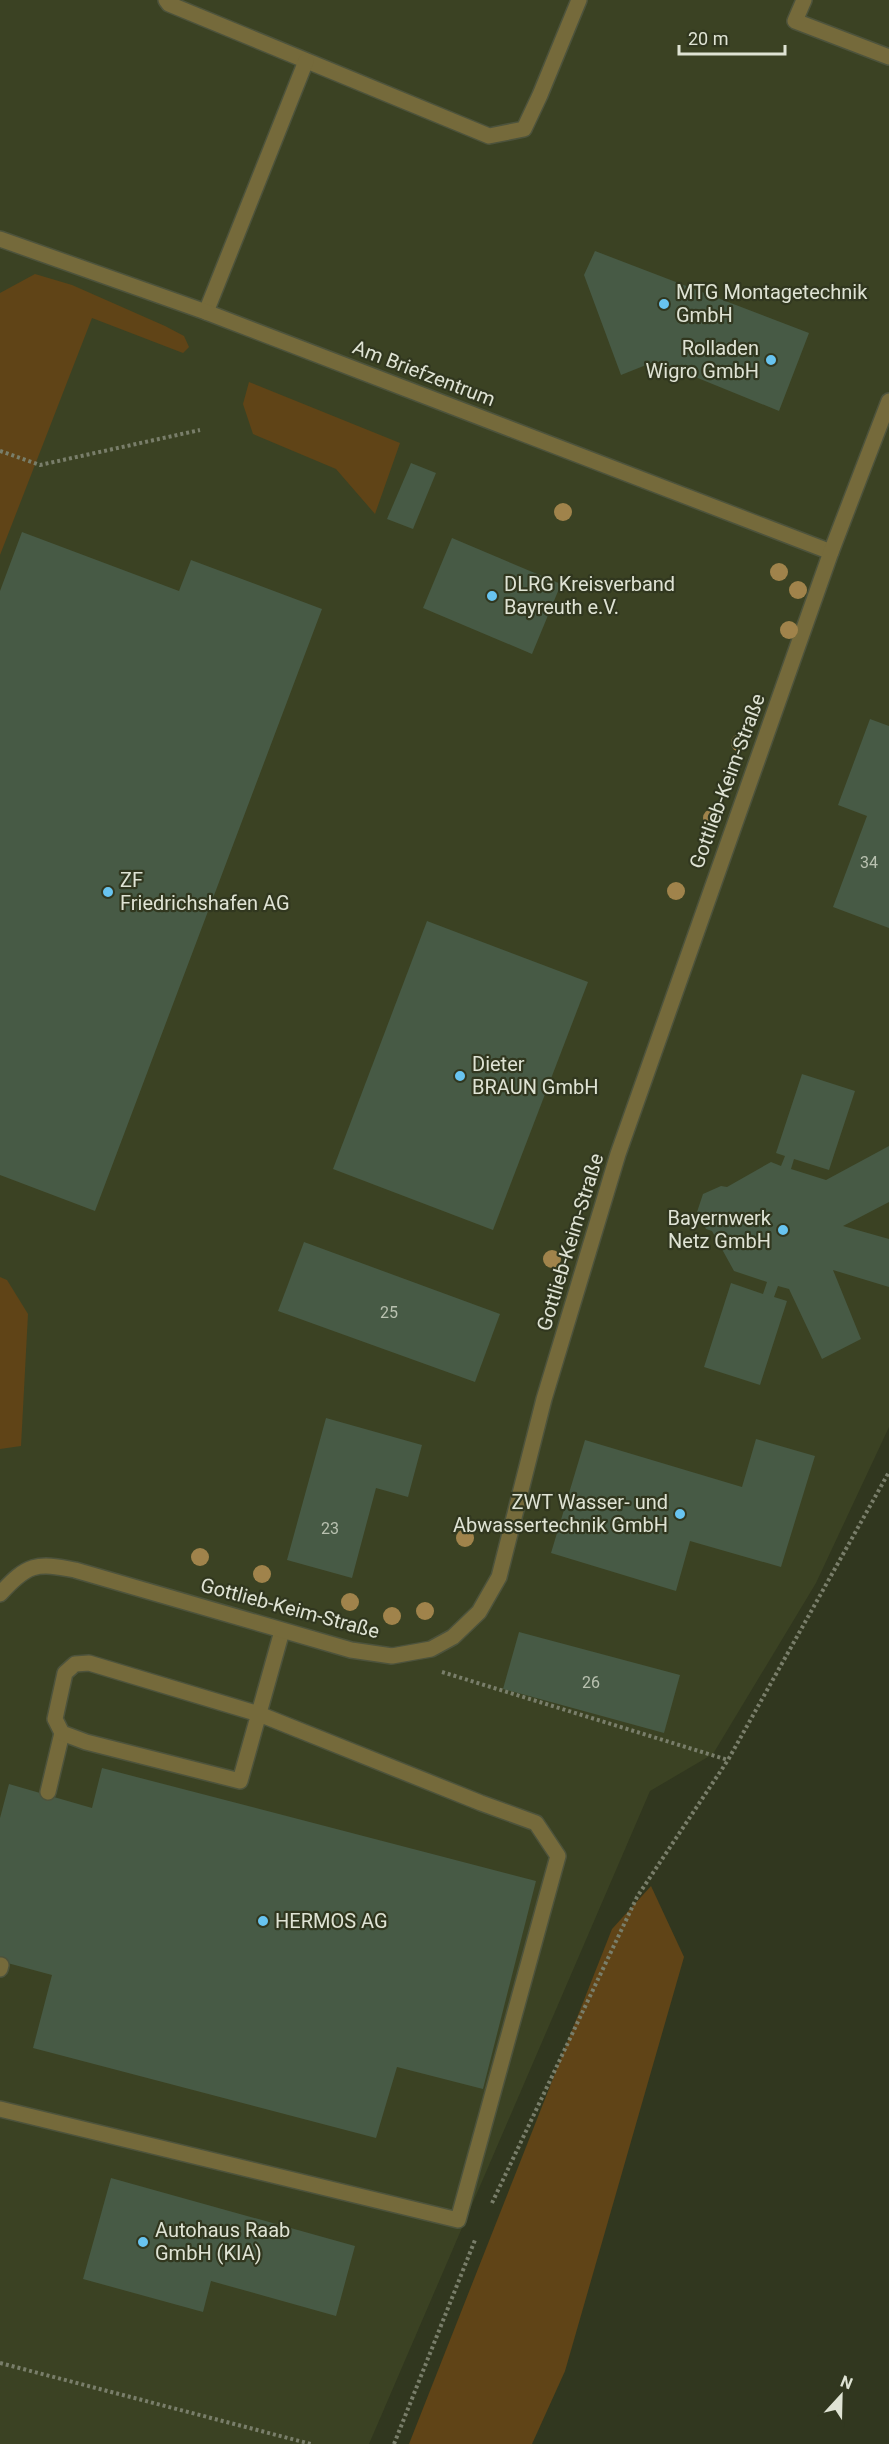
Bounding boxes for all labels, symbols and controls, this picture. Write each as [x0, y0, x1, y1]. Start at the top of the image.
scale bar [679, 18, 786, 56]
text: 20 m [688, 28, 728, 49]
place label: MTG Montagetechnik GmbH [676, 280, 868, 327]
marker: MTG Montagetechnik GmbH [657, 297, 671, 311]
street label: Am Briefzentrum [349, 335, 499, 411]
place label: Rolladen Wigro GmbH [646, 336, 759, 383]
marker: Rolladen Wigro GmbH [764, 353, 778, 367]
place label: DLRG Kreisverband Bayreuth e.V. [504, 572, 675, 619]
marker: DLRG Kreisverband Bayreuth e.V. [485, 589, 499, 603]
street label: Gottlieb-Keim-Straße [684, 690, 770, 872]
house number: 34 [860, 853, 878, 872]
place label: ZF Friedrichshafen AG [120, 868, 290, 915]
marker: ZF Friedrichshafen AG [101, 885, 115, 899]
place label: Dieter BRAUN GmbH [472, 1052, 599, 1099]
marker: Dieter BRAUN GmbH [453, 1069, 467, 1083]
street label: Gottlieb-Keim-Straße [532, 1150, 608, 1334]
place label: Bayernwerk Netz GmbH [667, 1206, 772, 1253]
marker: Bayernwerk Netz GmbH [776, 1223, 790, 1237]
house number: 25 [380, 1303, 398, 1322]
place label: ZWT Wasser- und Abwassertechnik GmbH [453, 1490, 668, 1537]
marker: ZWT Wasser- und Abwassertechnik GmbH [673, 1507, 687, 1521]
house number: 23 [321, 1519, 339, 1538]
street label: Gottlieb-Keim-Straße [198, 1573, 382, 1643]
house number: 26 [582, 1673, 600, 1692]
place label: HERMOS AG [275, 1909, 388, 1933]
marker: HERMOS AG [256, 1914, 270, 1928]
place label: Autohaus Raab GmbH (KIA) [155, 2218, 290, 2265]
marker: Autohaus Raab GmbH (KIA) [136, 2235, 150, 2249]
north arrow [811, 2366, 871, 2426]
text: N [838, 2372, 855, 2393]

